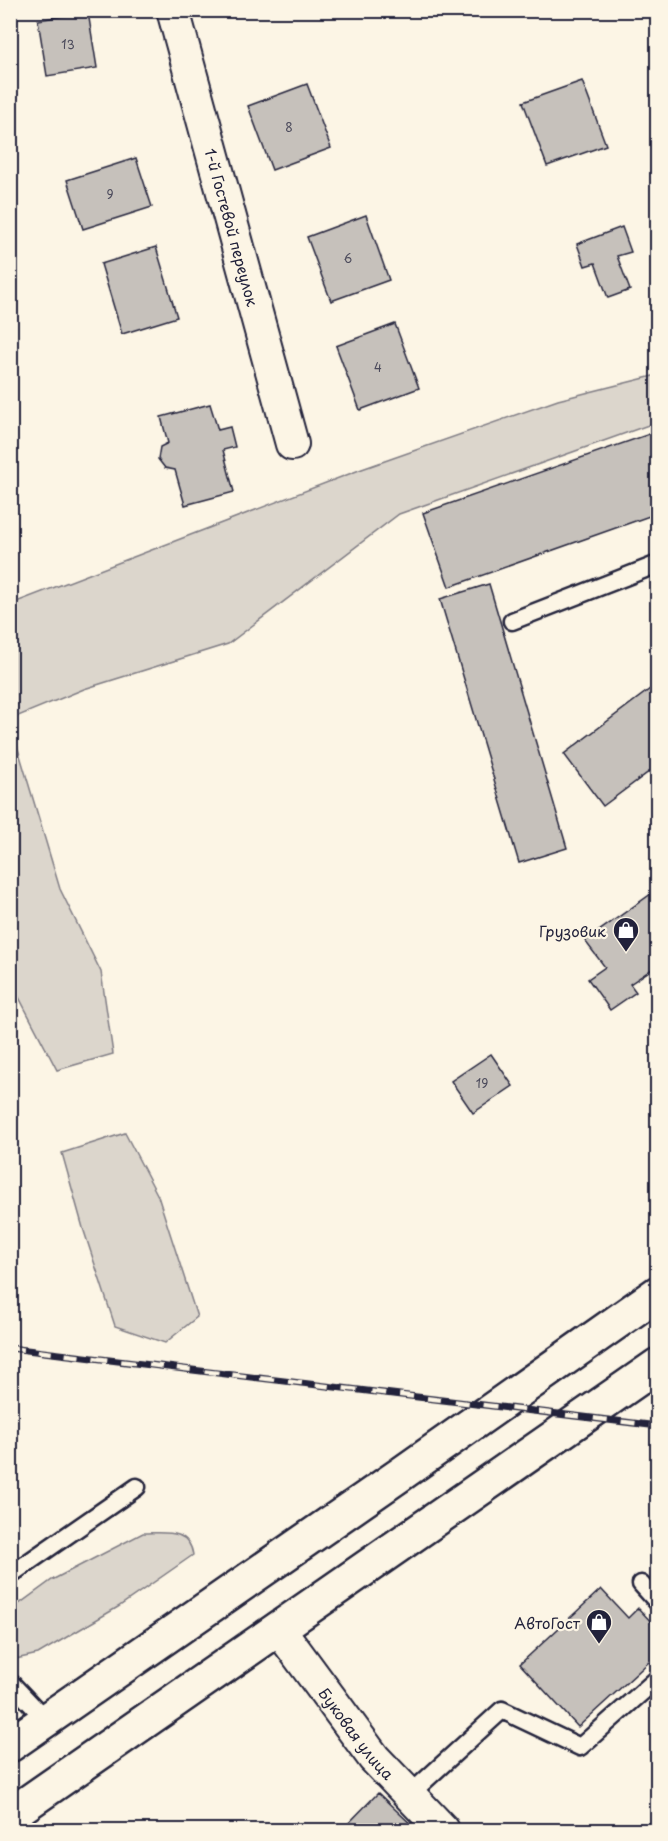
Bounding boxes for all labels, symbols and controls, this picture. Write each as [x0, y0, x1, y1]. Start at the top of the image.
house number: 13 [61, 35, 75, 53]
house number: 8 [285, 118, 293, 136]
street label: 1-й Гостевой переулок [200, 145, 265, 309]
house number: 9 [106, 185, 114, 203]
house number: 6 [344, 249, 352, 267]
house number: 4 [374, 358, 382, 376]
shop icon: Грузовик [611, 915, 641, 953]
place label: Грузовик [539, 919, 606, 942]
house number: 19 [476, 1074, 488, 1092]
shop icon: АвтоГост [584, 1607, 614, 1645]
place label: АвтоГост [514, 1611, 581, 1634]
street label: Буковая улица [314, 1682, 400, 1785]

